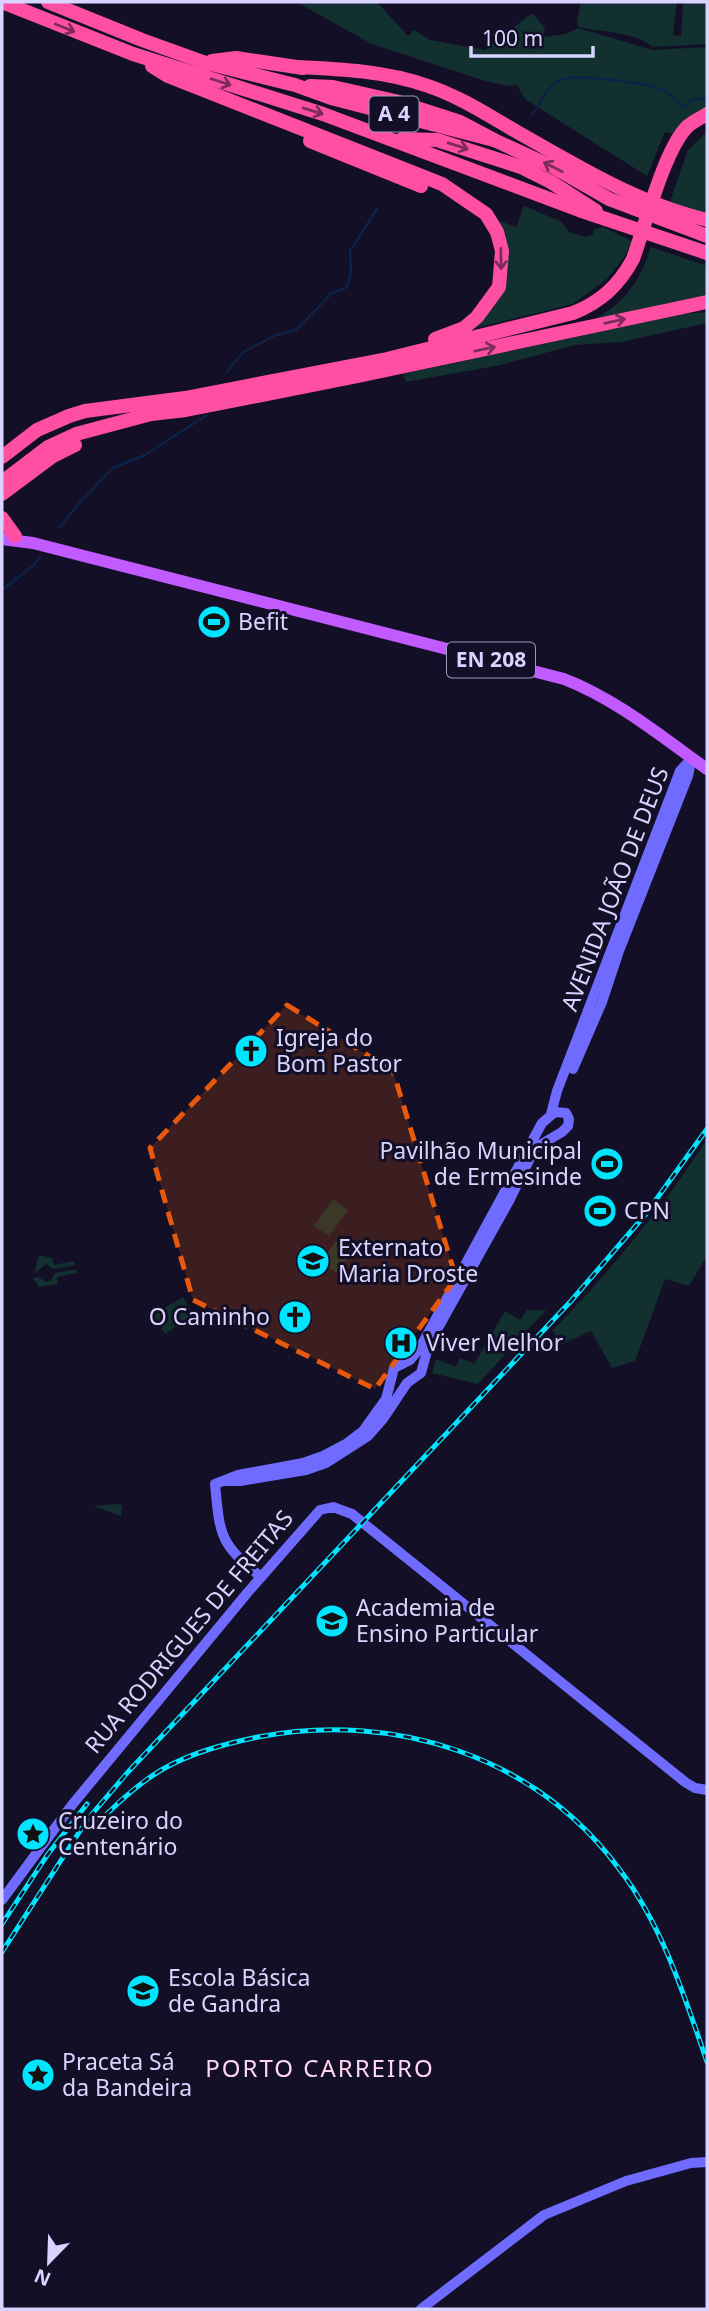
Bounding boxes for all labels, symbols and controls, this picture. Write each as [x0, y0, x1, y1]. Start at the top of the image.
scale bar [471, 14, 594, 58]
one-way arrow [54, 22, 75, 35]
text: 100 m [482, 24, 543, 52]
one-way arrow [210, 77, 232, 90]
road number: A 4 [370, 96, 418, 132]
one-way arrow [302, 106, 324, 119]
one-way arrow [447, 141, 469, 154]
one-way arrow [543, 160, 564, 174]
one-way arrow [495, 247, 508, 270]
one-way arrow [603, 313, 626, 327]
one-way arrow [473, 342, 496, 356]
sports icon: Befit [195, 603, 233, 641]
place label: Befit [238, 605, 288, 637]
road number: EN 208 [447, 642, 535, 678]
street label: AVENIDA JOÃO DE DEUS [553, 762, 675, 1015]
place label: Igreja do Bom Pastor [276, 1021, 402, 1079]
church icon: Igreja do Bom Pastor [232, 1032, 270, 1070]
place label: Pavilhão Municipal de Ermesinde [379, 1134, 582, 1192]
sports icon: Pavilhão Municipal de Ermesinde [588, 1145, 626, 1183]
sports icon: CPN [581, 1192, 619, 1230]
place label: CPN [624, 1194, 670, 1226]
place label: Externato Maria Droste [338, 1231, 478, 1289]
school or university icon: Externato Maria Droste [294, 1242, 332, 1280]
church icon: O Caminho [276, 1298, 314, 1336]
place label: O Caminho [149, 1300, 270, 1332]
hospital icon: Viver Melhor [382, 1324, 420, 1362]
place label: Viver Melhor [426, 1326, 564, 1358]
street label: RUA RODRIGUES DE FREITAS [77, 1503, 300, 1760]
place label: Academia de Ensino Particular [356, 1591, 539, 1649]
school or university icon: Academia de Ensino Particular [313, 1602, 351, 1640]
place label: Cruzeiro do Centenário [58, 1804, 183, 1862]
place icon: Cruzeiro do Centenário [14, 1815, 52, 1853]
place label: Escola Básica de Gandra [168, 1961, 310, 2019]
school or university icon: Escola Básica de Gandra [124, 1972, 162, 2010]
place label: Praceta Sá da Bandeira [62, 2045, 192, 2103]
district label: PORTO CARREIRO [205, 2051, 435, 2084]
place icon: Praceta Sá da Bandeira [19, 2056, 57, 2094]
north arrow [14, 2227, 84, 2297]
text: N [30, 2263, 55, 2293]

